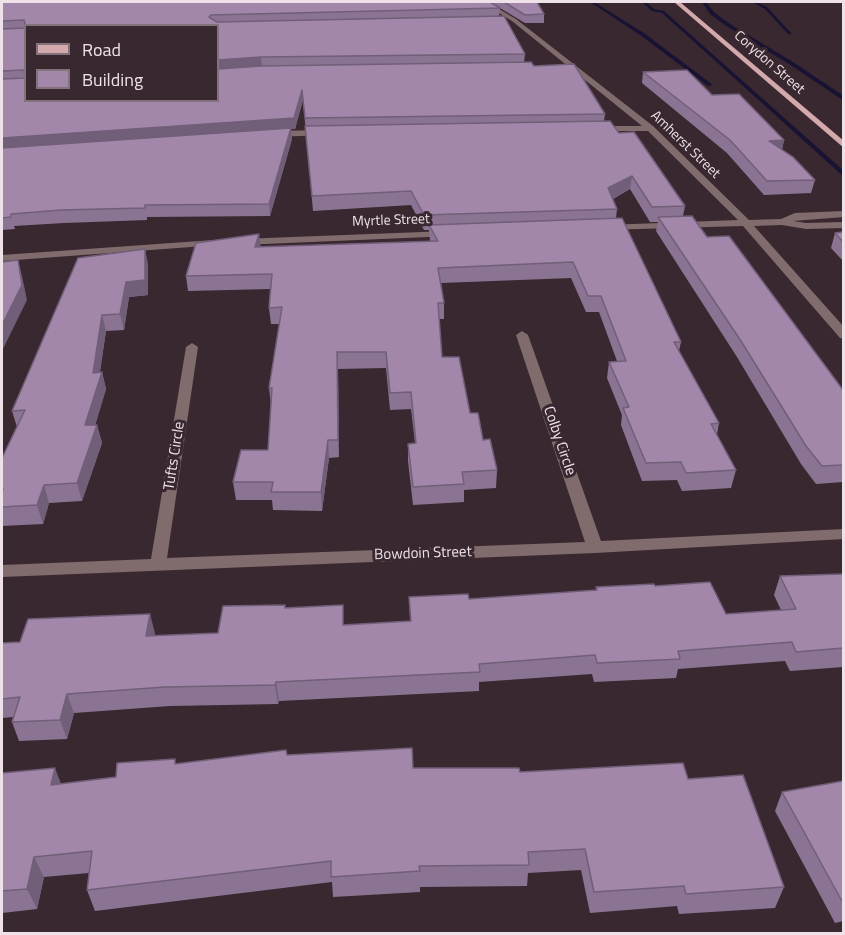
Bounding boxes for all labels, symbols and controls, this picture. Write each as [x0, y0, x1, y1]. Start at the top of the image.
legend [24, 24, 219, 102]
street label: Corydon Street [730, 28, 808, 98]
text: Road [82, 36, 121, 63]
text: Building [82, 66, 143, 93]
street label: Amherst Street [647, 108, 723, 182]
street label: Myrtle Street [352, 211, 430, 231]
street label: Colby Circle [539, 404, 579, 478]
street label: Tufts Circle [161, 420, 189, 492]
street label: Bowdoin Street [374, 543, 472, 565]

